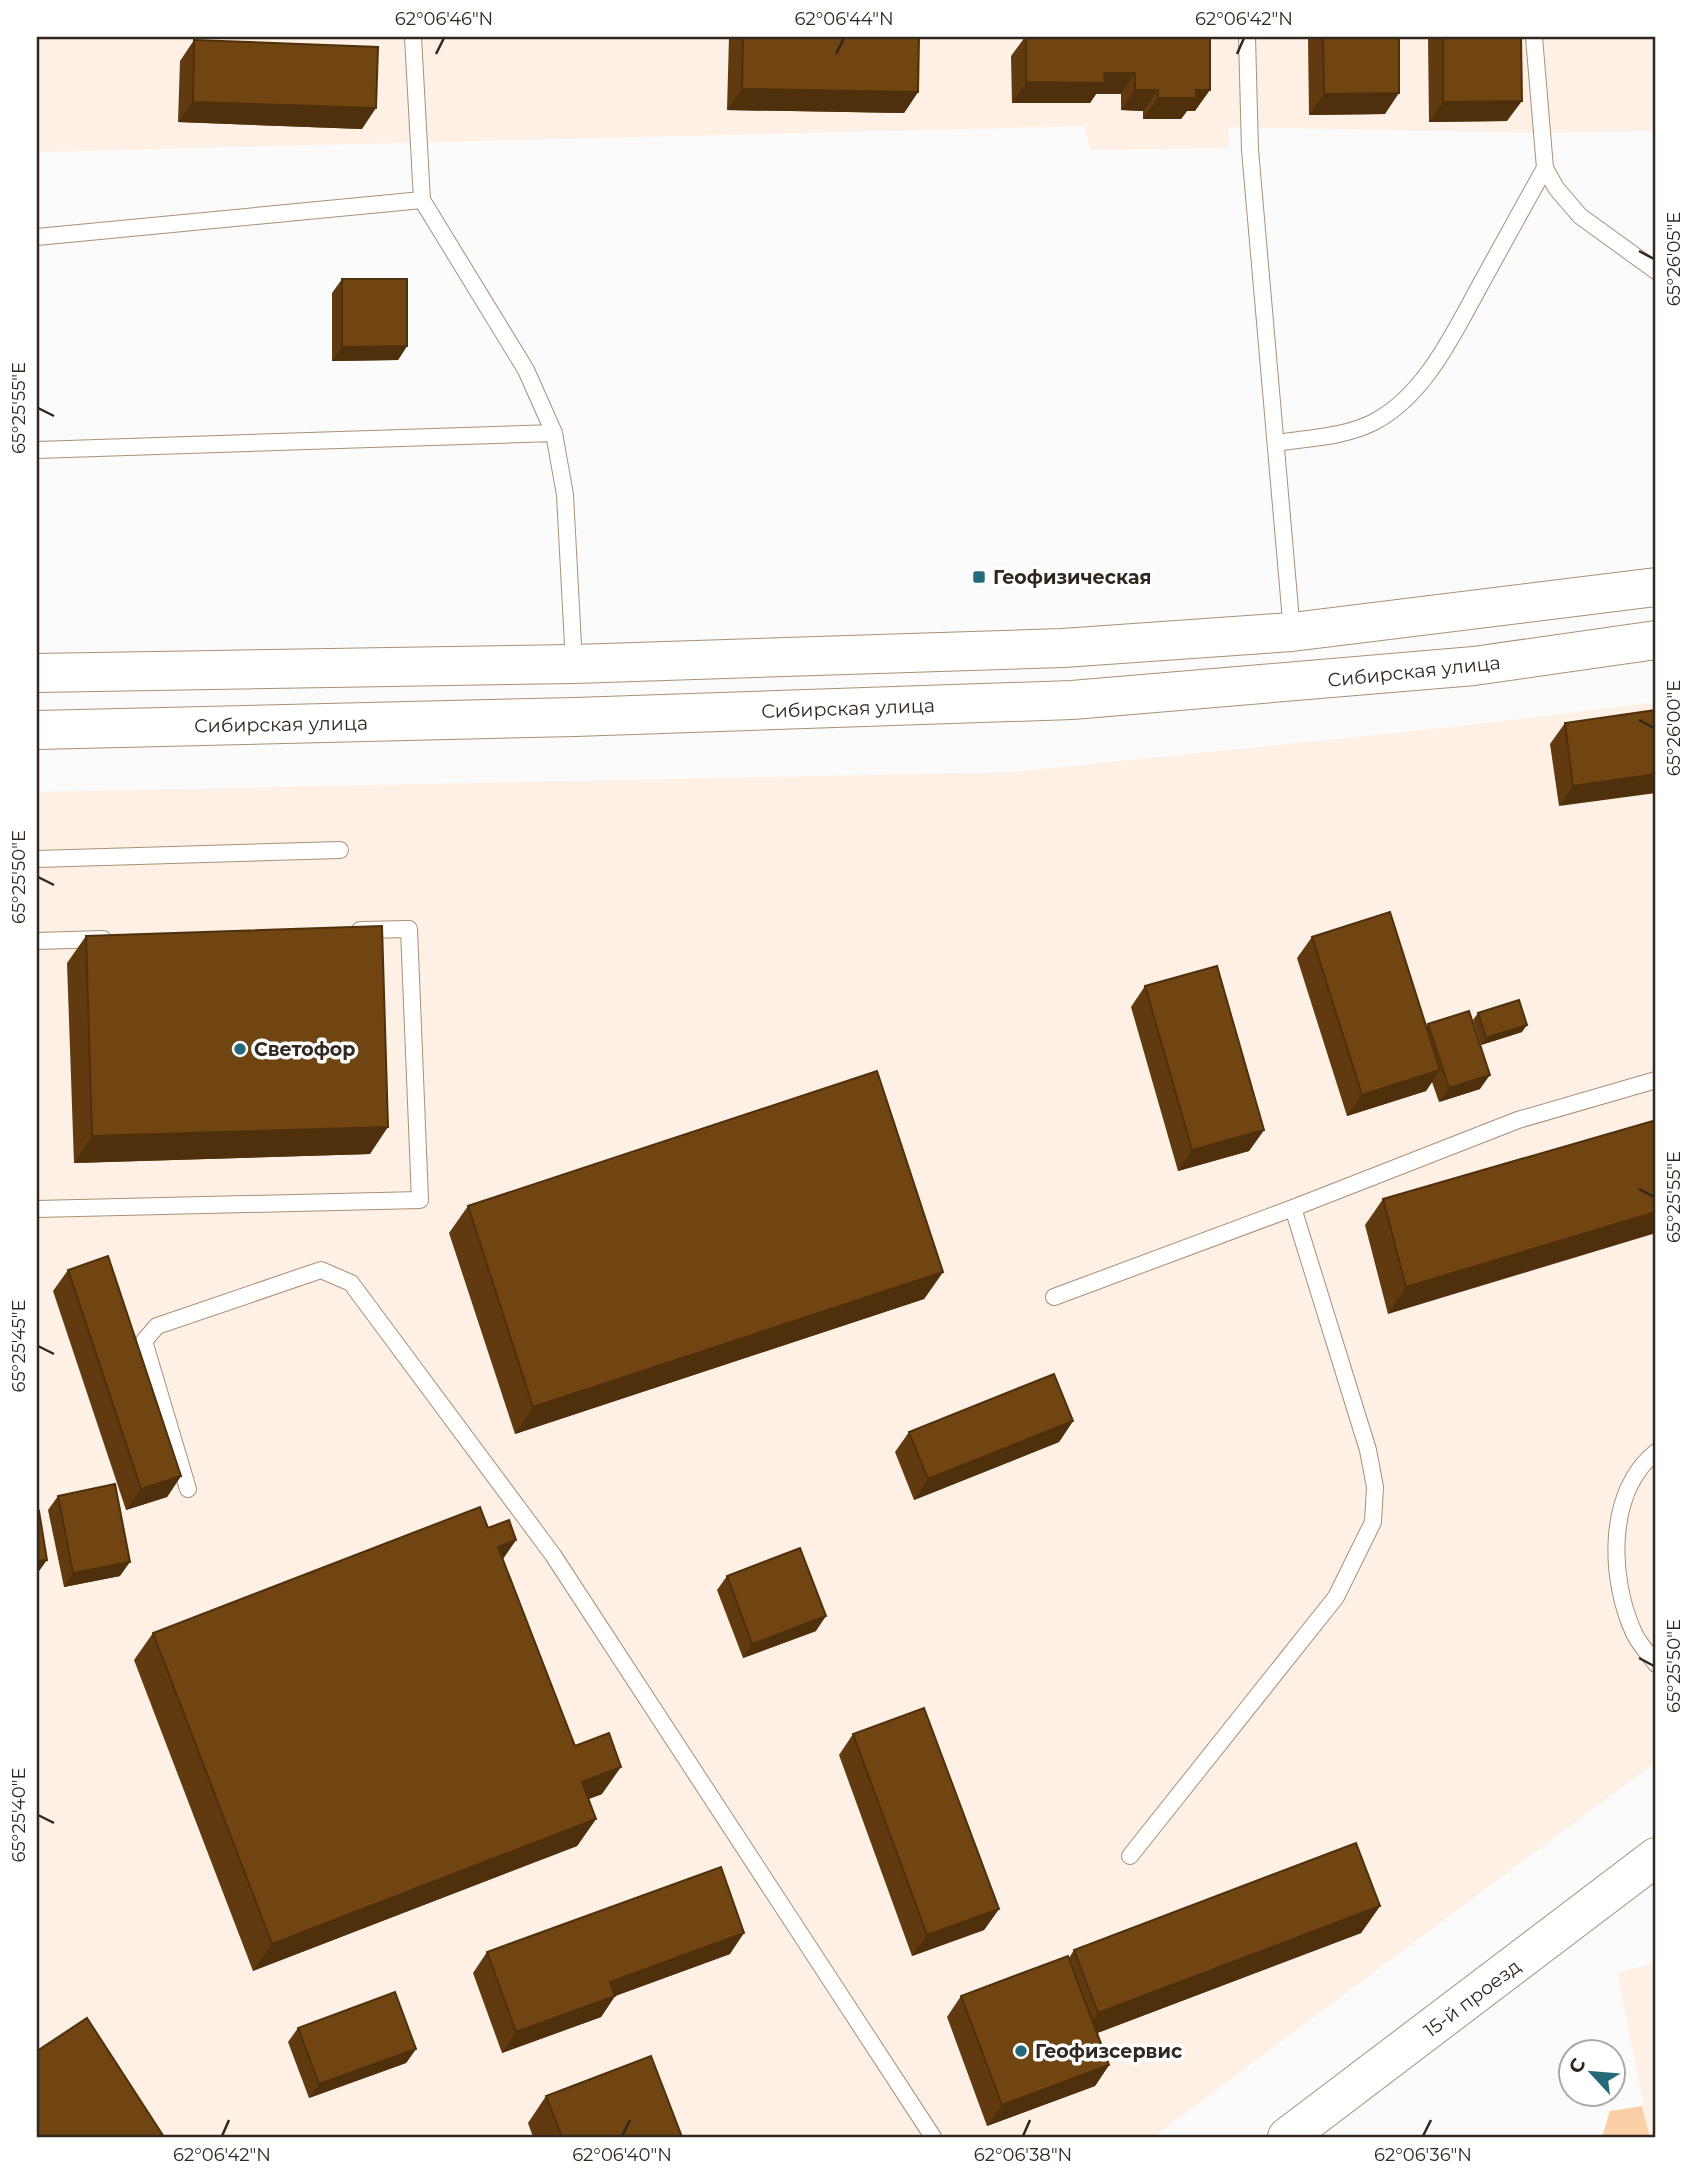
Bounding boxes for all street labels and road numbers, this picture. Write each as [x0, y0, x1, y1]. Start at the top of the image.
street label: Сибирская улица [1326, 651, 1502, 692]
street label: Сибирская улица [761, 694, 935, 723]
street label: Сибирская улица [194, 711, 368, 738]
street label: 15-й проезд [1419, 1955, 1525, 2042]

